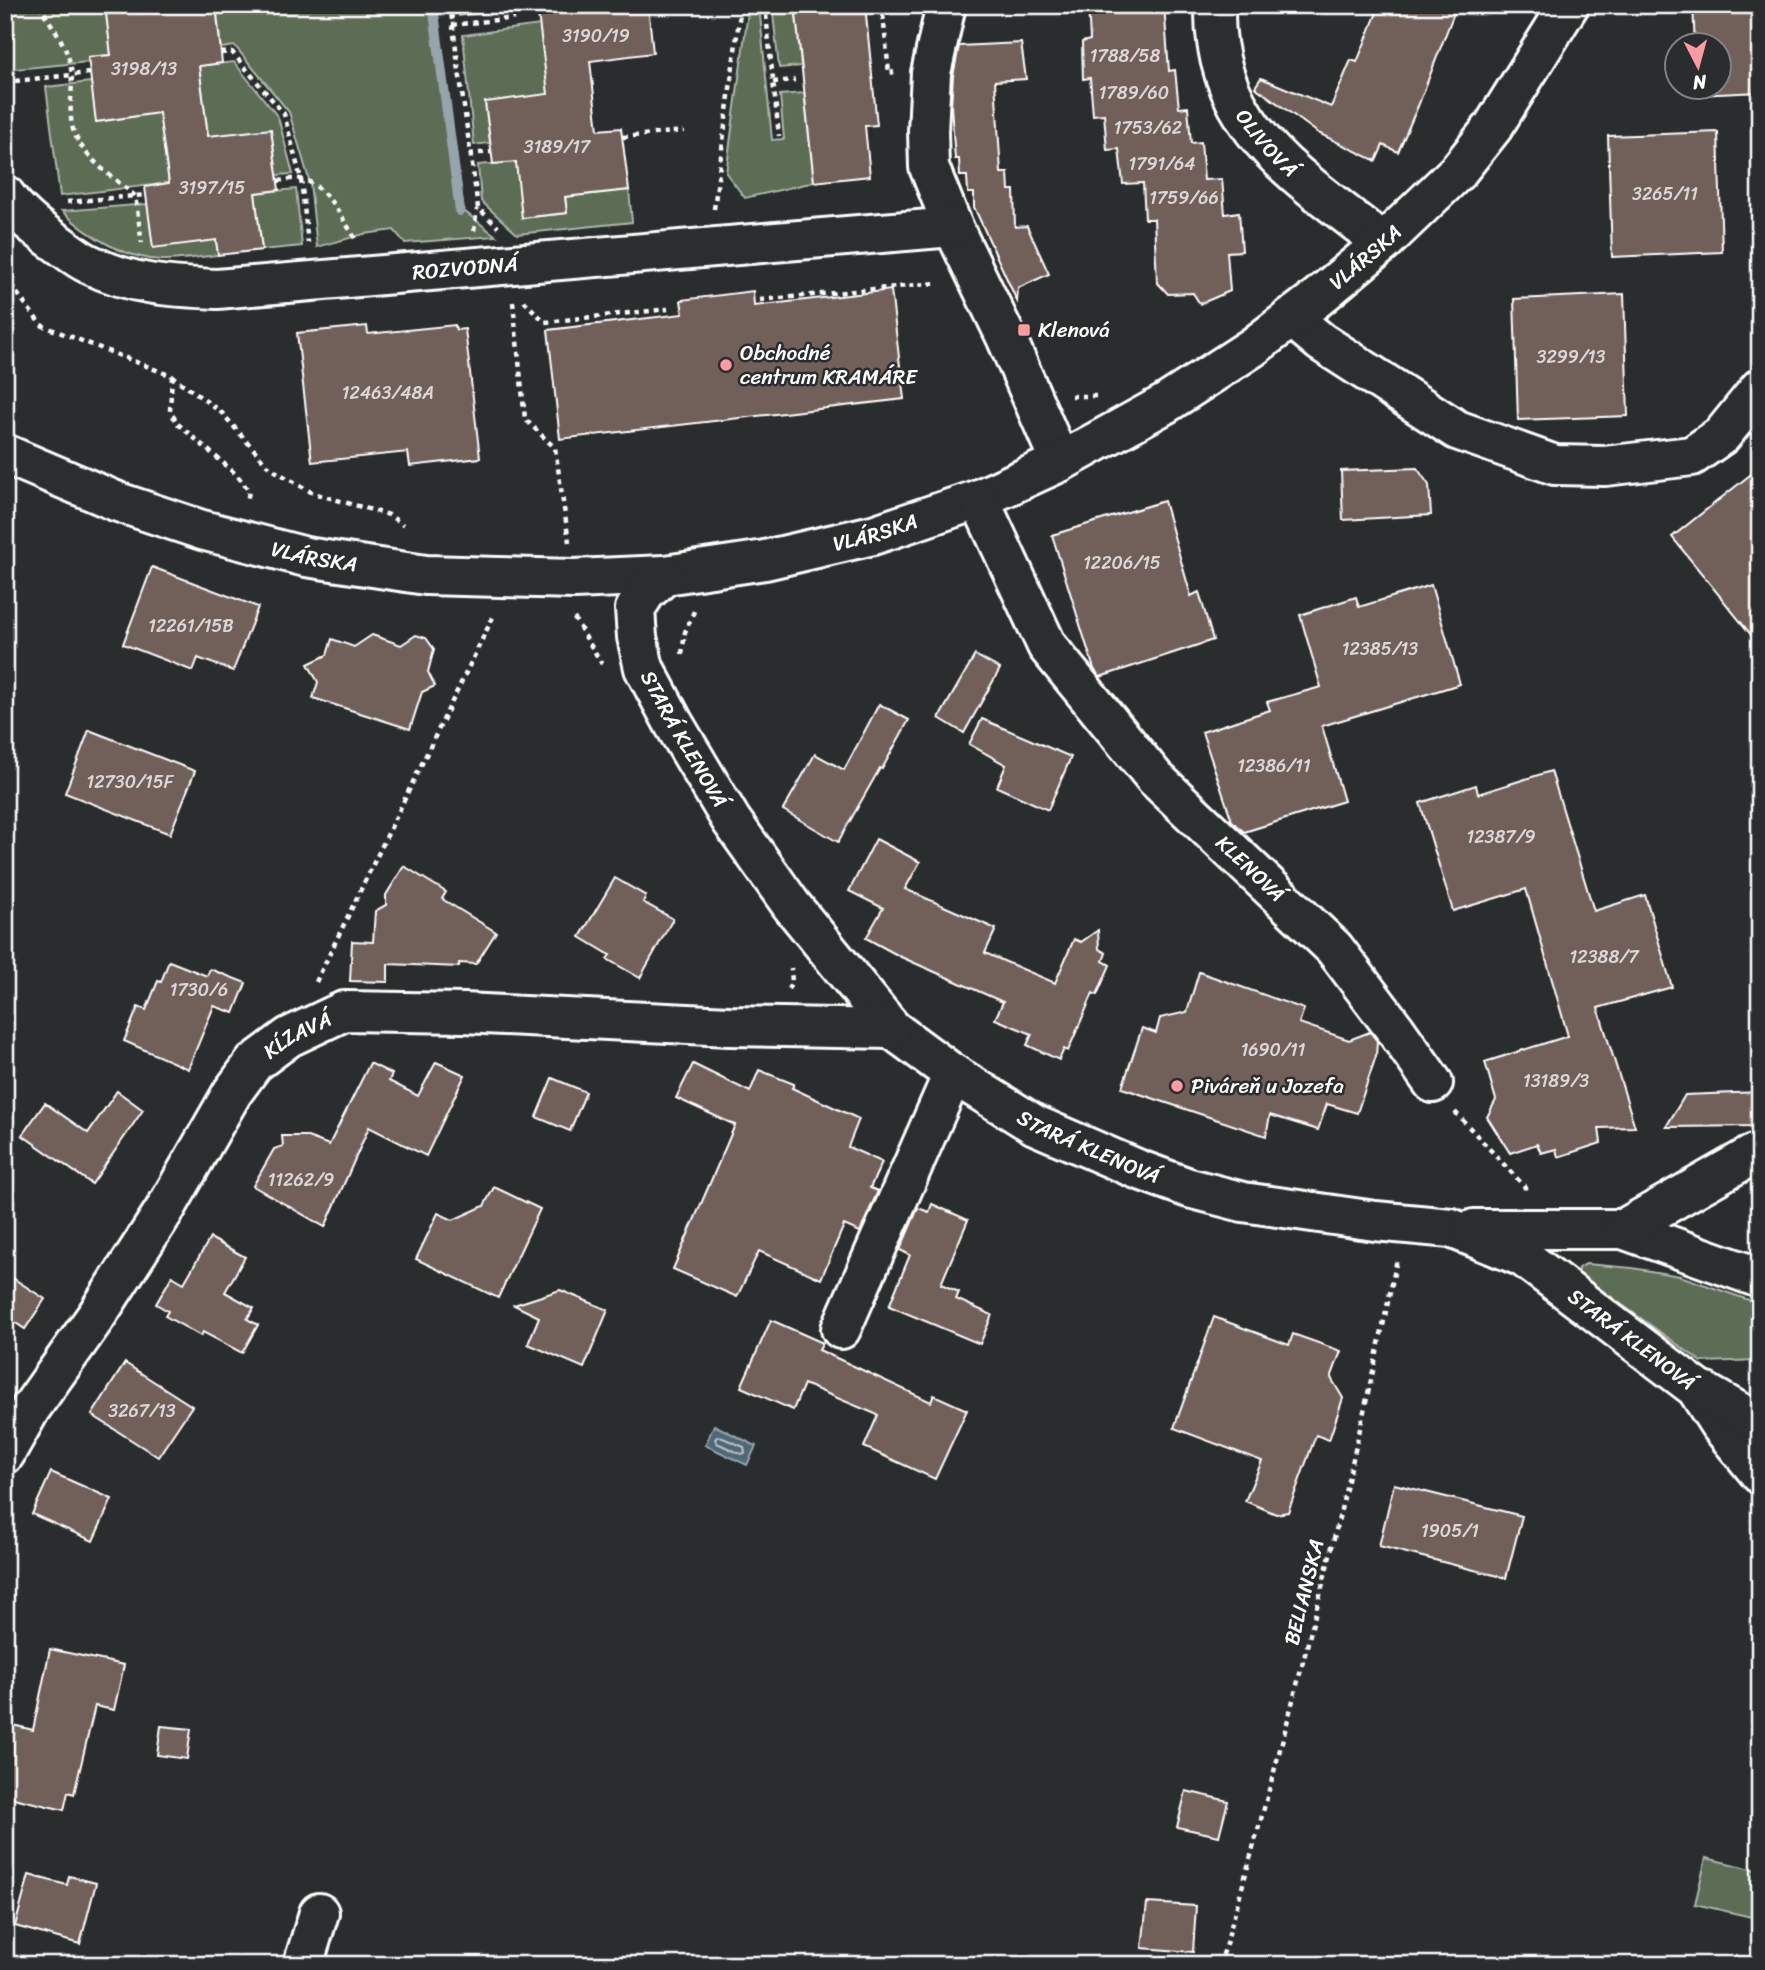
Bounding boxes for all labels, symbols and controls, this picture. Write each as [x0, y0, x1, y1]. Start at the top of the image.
house number: 3190/19 [562, 20, 630, 52]
north arrow [1664, 32, 1734, 102]
house number: 1788/58 [1090, 40, 1160, 72]
house number: 3198/13 [111, 53, 177, 85]
text: N [1691, 65, 1709, 100]
house number: 1789/60 [1099, 77, 1169, 109]
street label: OLIVOVÁ [1225, 101, 1309, 189]
house number: 1753/62 [1114, 112, 1182, 144]
house number: 3189/17 [524, 131, 592, 163]
house number: 1791/64 [1128, 148, 1196, 180]
house number: 3197/15 [179, 172, 245, 204]
house number: 3265/11 [1632, 178, 1698, 210]
house number: 1759/66 [1149, 182, 1219, 214]
street label: VLÁRSKA [1320, 215, 1411, 300]
street label: ROZVODNÁ [411, 245, 522, 291]
place label: Klenová [1038, 311, 1110, 349]
marker: Klenová [1016, 322, 1032, 338]
place label: Obchodné centrum KRAMÁRE [740, 334, 918, 396]
house number: 3299/13 [1537, 341, 1606, 373]
marker: Obchodné centrum KRAMÁRE [718, 357, 734, 373]
house number: 12463/48A [342, 377, 434, 409]
street label: VLÁRSKA [829, 502, 923, 563]
street label: VLÁRSKA [267, 530, 360, 583]
house number: 12206/15 [1083, 547, 1161, 579]
house number: 12261/15B [148, 610, 234, 642]
house number: 12385/13 [1342, 633, 1418, 665]
street label: STARÁ KLENOVÁ [630, 663, 740, 817]
house number: 12386/11 [1237, 750, 1311, 782]
house number: 12730/15F [86, 766, 175, 798]
house number: 12387/9 [1466, 821, 1536, 853]
street label: KLENOVÁ [1206, 825, 1296, 913]
house number: 12388/7 [1570, 941, 1640, 973]
house number: 1730/6 [170, 974, 228, 1006]
street label: KĹZAVÁ [254, 999, 340, 1069]
house number: 1690/11 [1241, 1034, 1306, 1066]
house number: 13189/3 [1523, 1065, 1589, 1097]
place label: Piváreň u Jozefa [1191, 1067, 1344, 1105]
marker: Piváreň u Jozefa [1169, 1078, 1185, 1094]
street label: STARÁ KLENOVÁ [1009, 1099, 1168, 1196]
house number: 11262/9 [268, 1164, 334, 1196]
street label: STARÁ KLENOVÁ [1559, 1278, 1706, 1402]
house number: 3267/13 [108, 1395, 176, 1427]
house number: 1905/1 [1421, 1515, 1479, 1547]
street label: BELIANSKA [1272, 1535, 1336, 1649]

